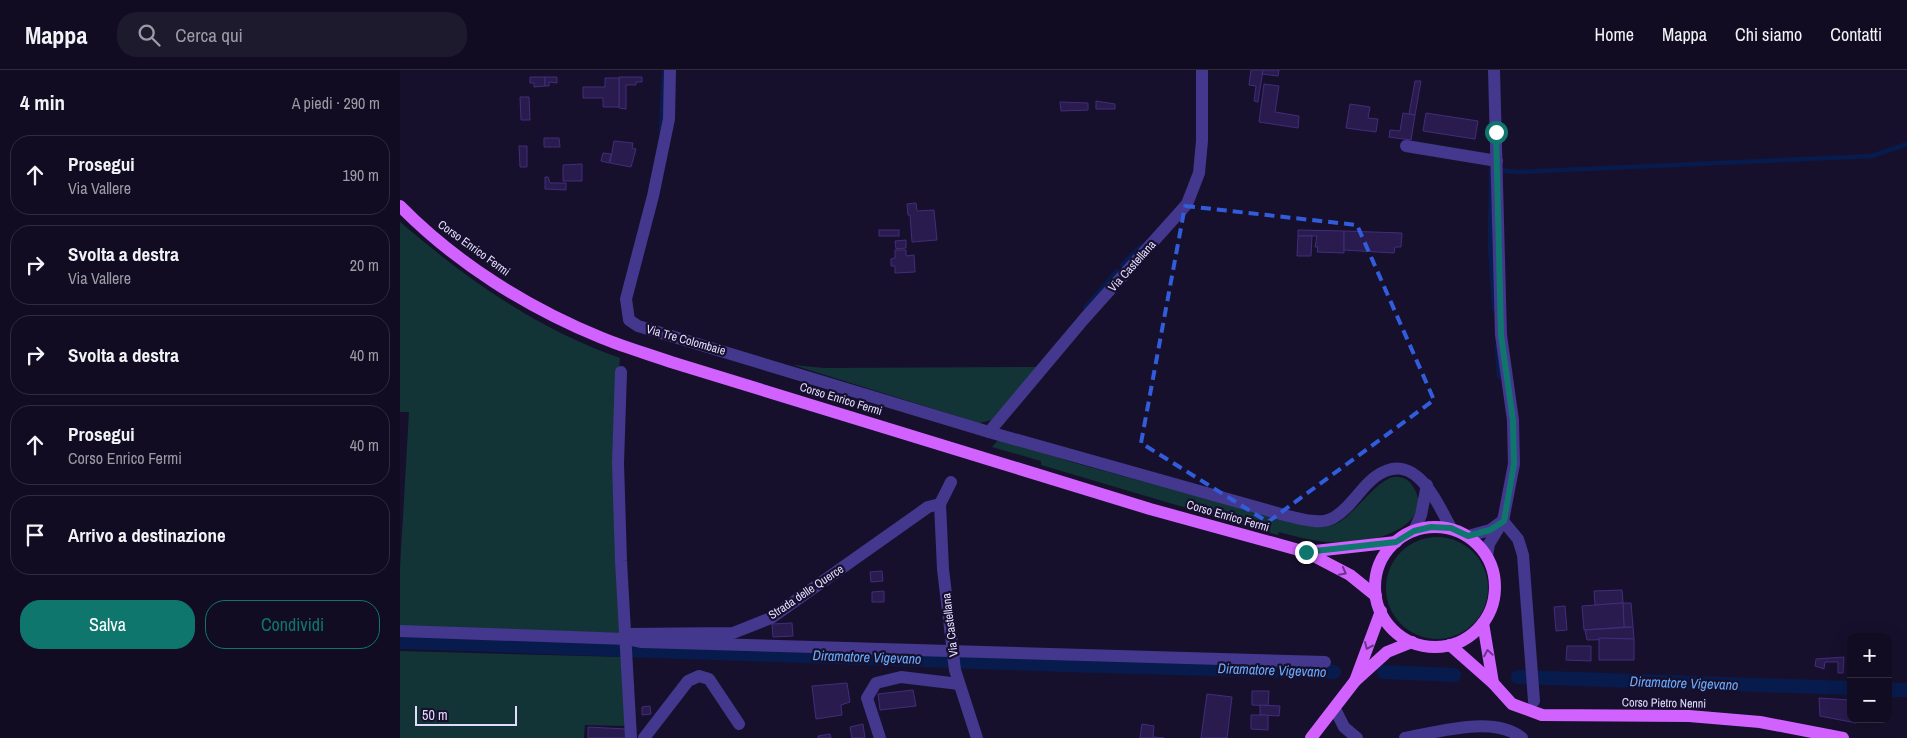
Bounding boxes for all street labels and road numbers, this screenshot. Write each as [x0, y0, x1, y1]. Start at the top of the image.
street label: Corso Enrico Fermi [435, 216, 513, 280]
street label: Via Castellana [1105, 237, 1160, 295]
street label: Via Tre Colombaie [644, 321, 728, 359]
street label: Corso Enrico Fermi [798, 379, 884, 419]
street label: Corso Enrico Fermi [1185, 497, 1271, 535]
street label: Strada delle Querce [765, 561, 847, 623]
street label: Via Castellana [938, 592, 962, 658]
street label: Corso Pietro Nenni [1622, 694, 1706, 712]

